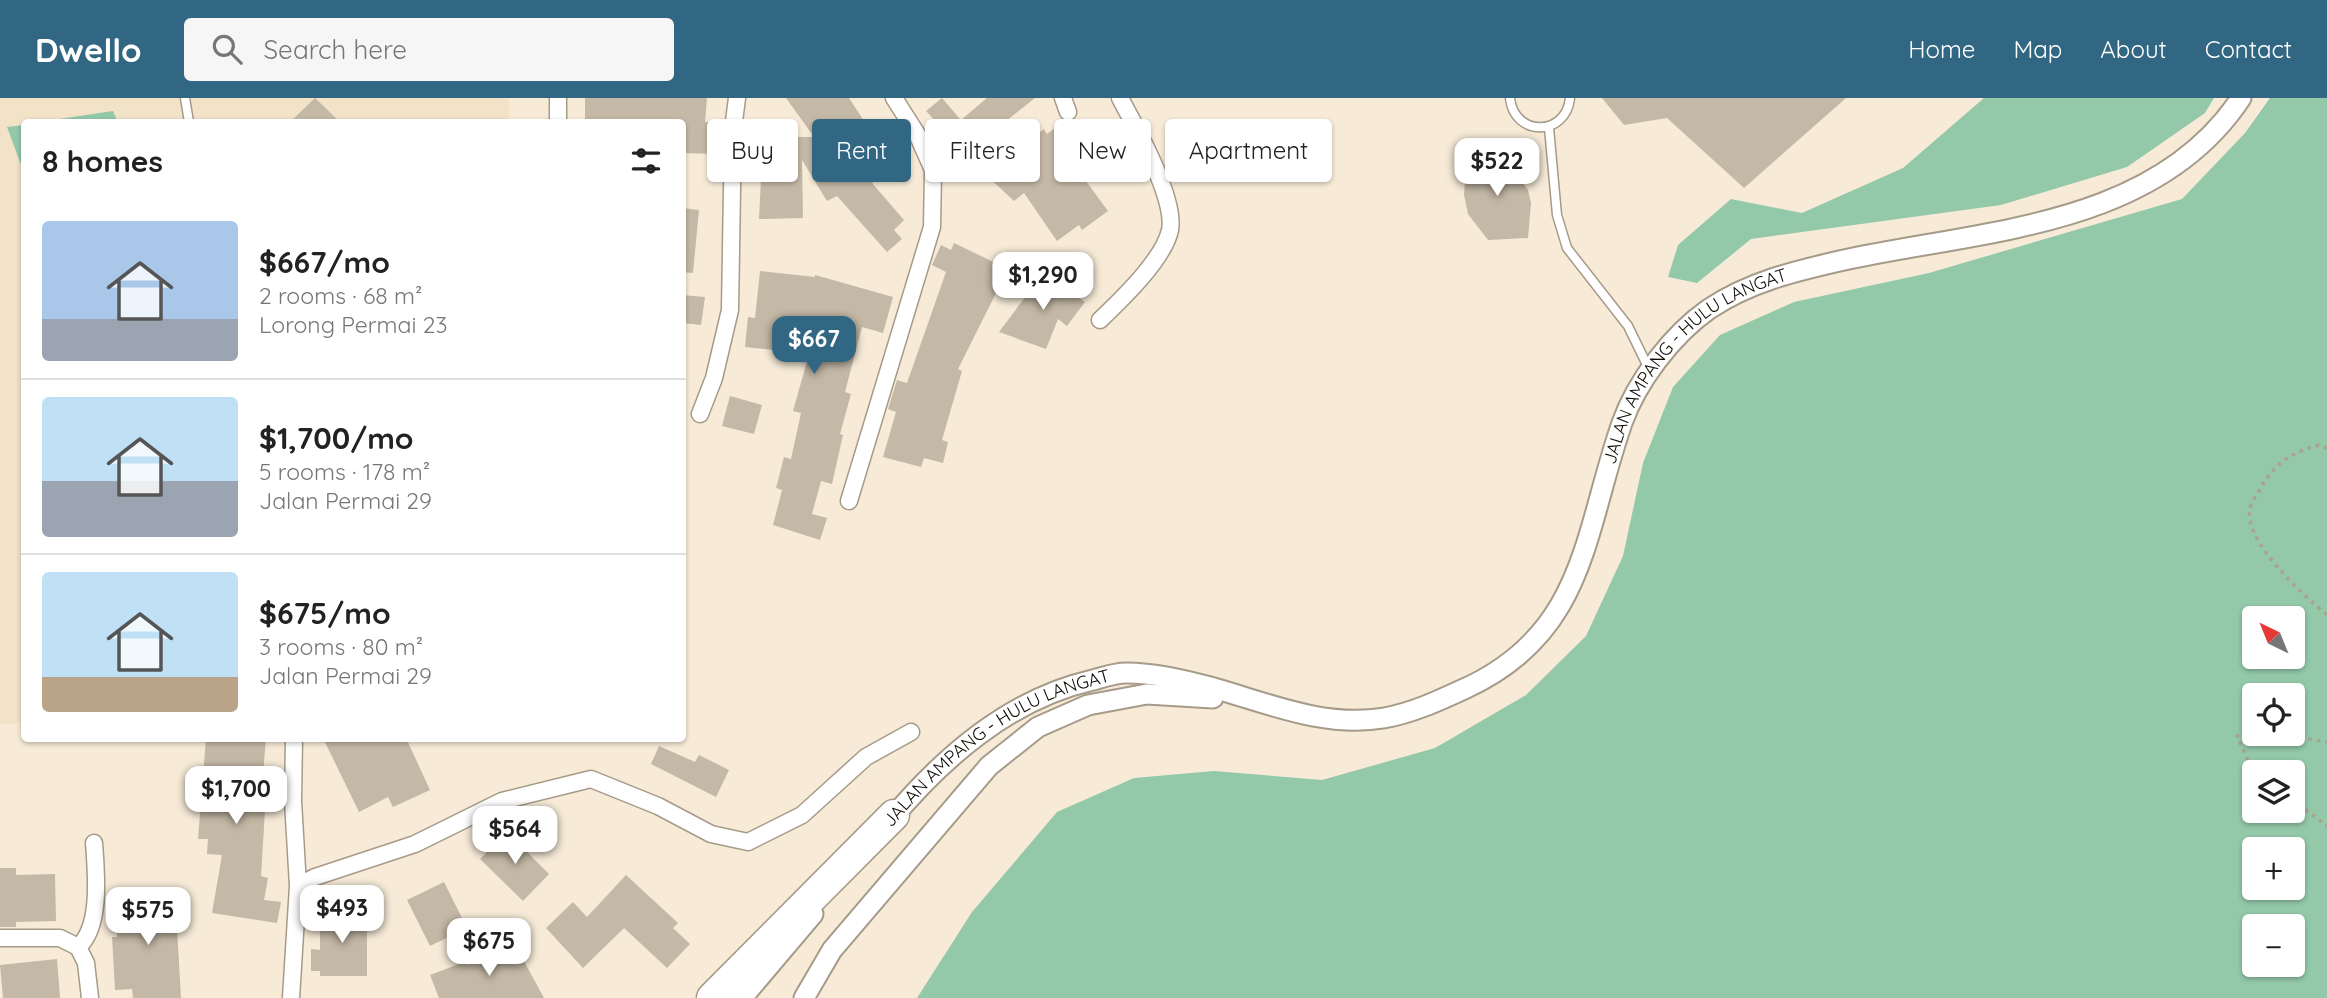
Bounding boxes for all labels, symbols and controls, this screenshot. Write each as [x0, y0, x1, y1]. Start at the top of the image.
search box [184, 18, 674, 81]
text: Dwello [35, 29, 142, 70]
icon: search [208, 30, 246, 68]
text: Search here [264, 33, 407, 66]
text: Home [1908, 34, 1975, 64]
text: Map [2013, 34, 2062, 64]
text: About [2100, 34, 2167, 64]
text: Contact [2205, 34, 2292, 64]
chip: Buy [707, 119, 798, 182]
chip: Rent [812, 119, 911, 182]
chip: Filters [925, 119, 1040, 182]
chip: New [1054, 119, 1151, 182]
chip: Apartment [1165, 119, 1332, 182]
pin: $522 [1456, 139, 1538, 198]
text: 8 homes [42, 142, 163, 180]
icon: filters [627, 142, 665, 180]
text: $522 [1470, 146, 1524, 175]
text: $667/mo [259, 243, 390, 281]
icon: home [98, 249, 182, 333]
pin: $1,290 [986, 252, 1100, 312]
text: $1,290 [1008, 260, 1078, 289]
street label: JALAN AMPANG - HULU LANGAT [1598, 263, 1790, 467]
text: 2 rooms · 68 m² [259, 281, 422, 310]
text: Lorong Permai 23 [259, 310, 448, 339]
pin: $667 [773, 316, 855, 376]
text: $667 [788, 324, 840, 353]
text: $1,700/mo [259, 419, 414, 457]
icon: home [98, 425, 182, 509]
text: 5 rooms · 178 m² [259, 457, 430, 486]
text: Jalan Permai 29 [259, 486, 432, 515]
text: $675/mo [259, 594, 391, 632]
icon: home [98, 600, 182, 684]
north arrow [2242, 606, 2305, 668]
map controls [2242, 606, 2305, 977]
text: 3 rooms · 80 m² [259, 632, 423, 661]
text: Jalan Permai 29 [259, 661, 432, 690]
street label: JALAN AMPANG - HULU LANGAT [878, 664, 1112, 831]
button: locate [2242, 683, 2305, 746]
button: layers [2242, 760, 2305, 823]
pin: $1,700 [179, 766, 293, 826]
text: $1,700 [201, 774, 271, 803]
pin: $564 [474, 806, 556, 866]
text: $564 [488, 814, 542, 843]
button: + [2242, 837, 2305, 900]
pin: $493 [301, 886, 383, 945]
pin: $575 [107, 888, 189, 947]
text: $493 [316, 893, 368, 922]
text: $575 [122, 895, 174, 924]
button: − [2242, 914, 2305, 977]
pin: $675 [448, 918, 530, 978]
text: $675 [463, 926, 515, 955]

